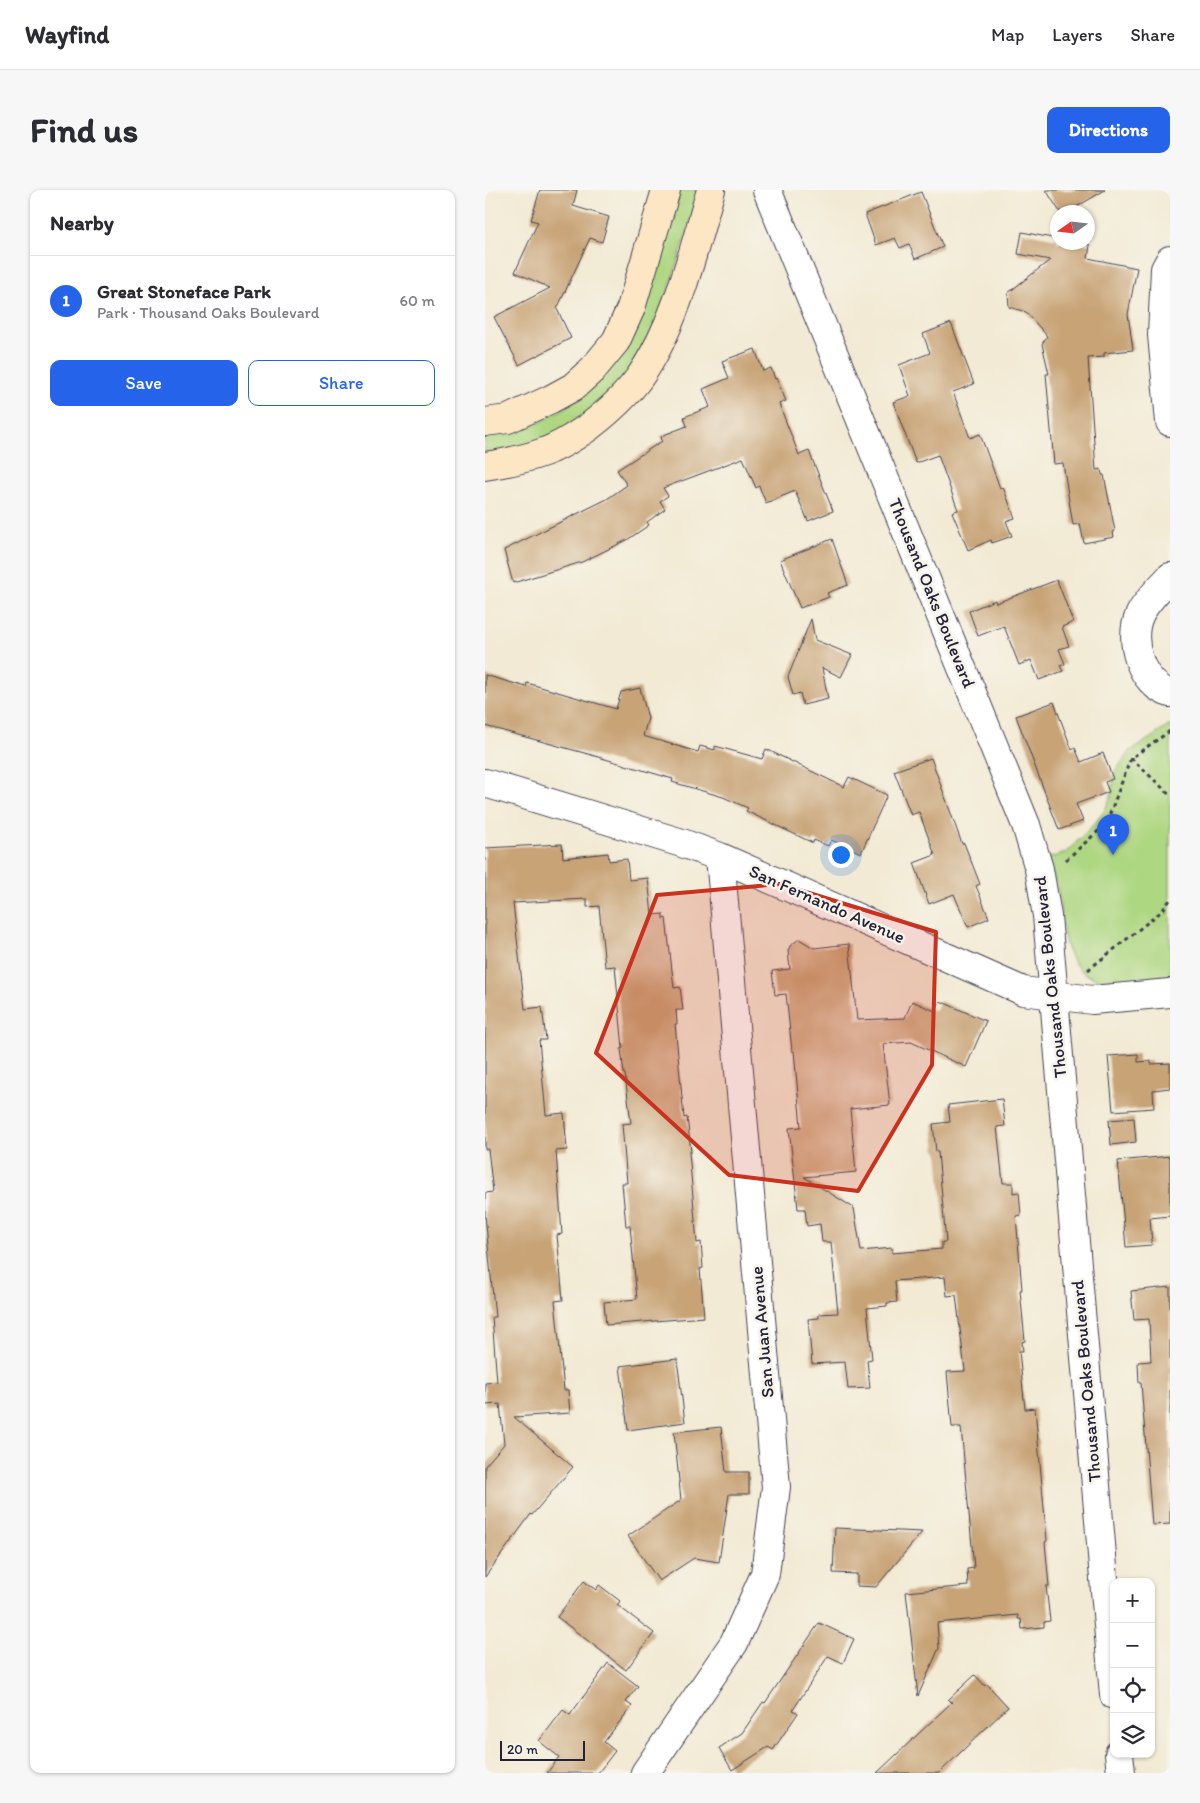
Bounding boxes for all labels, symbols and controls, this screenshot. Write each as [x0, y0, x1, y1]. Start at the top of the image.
text: Wayfind [25, 20, 109, 49]
text: Map [991, 24, 1024, 46]
text: Layers [1052, 24, 1102, 46]
text: Share [1130, 24, 1175, 46]
button: Directions [1047, 107, 1170, 153]
text: Find us [30, 109, 138, 151]
north arrow [1050, 205, 1095, 250]
text: Nearby [50, 210, 114, 235]
text: Great Stoneface Park [97, 280, 271, 303]
text: 1 [62, 291, 70, 310]
text: 60 m [400, 291, 435, 310]
text: Park · Thousand Oaks Boulevard [97, 303, 320, 322]
button: Save [50, 360, 238, 406]
button: Share [248, 360, 435, 406]
street label: Thousand Oaks Boulevard [884, 495, 980, 691]
pin: 1 [1097, 814, 1129, 855]
your location [828, 842, 854, 868]
street label: San Fernando Avenue [746, 860, 908, 948]
street label: Thousand Oaks Boulevard [1028, 875, 1072, 1079]
street label: San Juan Avenue [745, 1265, 779, 1399]
street label: Thousand Oaks Boulevard [1066, 1279, 1106, 1483]
map controls [1110, 1578, 1155, 1758]
button: + [1110, 1578, 1155, 1623]
button: − [1110, 1623, 1155, 1668]
button: locate [1110, 1668, 1155, 1713]
button: layers [1110, 1713, 1155, 1758]
scale bar [500, 1738, 585, 1761]
text: 20 m [507, 1741, 538, 1758]

